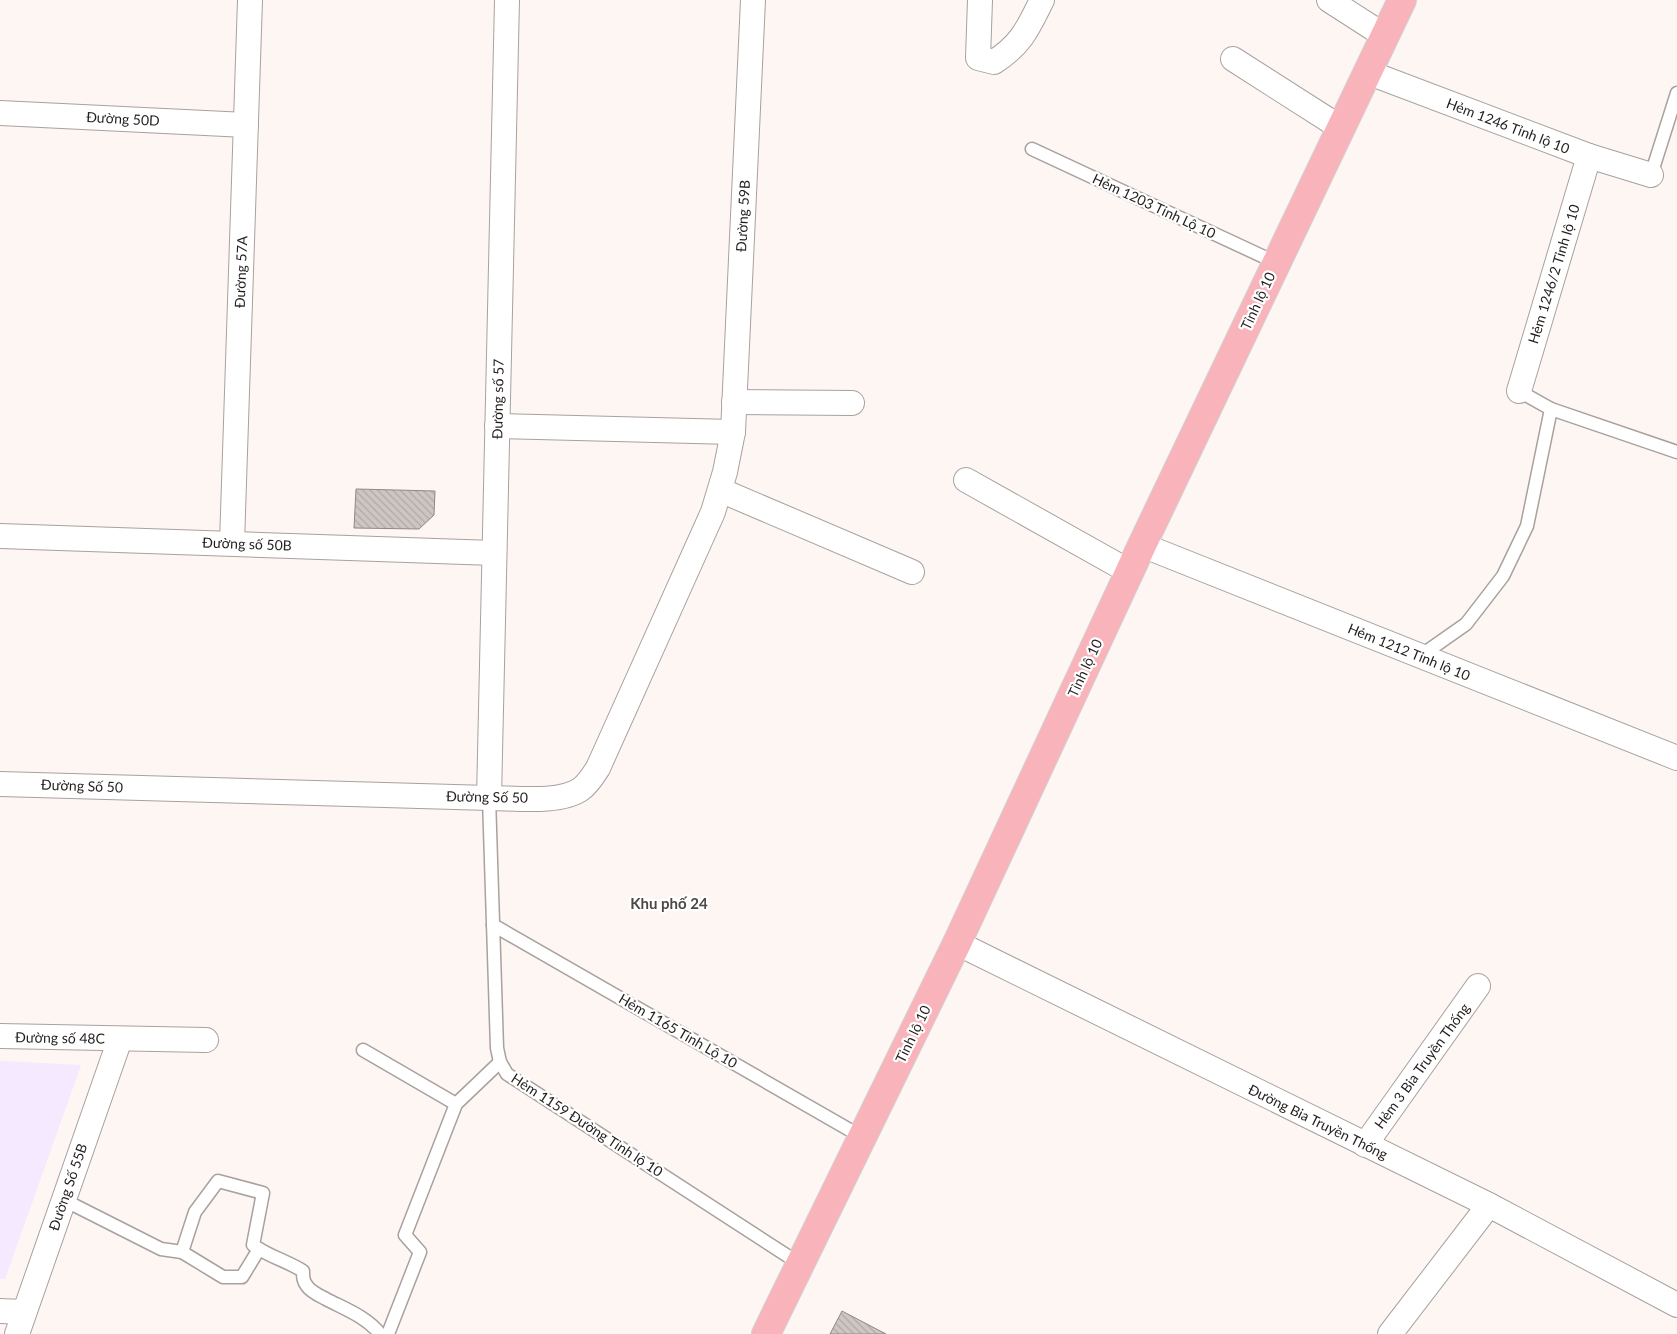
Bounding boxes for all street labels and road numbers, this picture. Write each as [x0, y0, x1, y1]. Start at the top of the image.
street label: Hẻm 1246 Tỉnh lộ 10 [1444, 94, 1572, 157]
street label: Đường 50D [86, 108, 160, 129]
street label: Hẻm 1203 Tỉnh Lộ 10 [1090, 170, 1218, 242]
street label: Đường 59B [732, 180, 753, 252]
street label: Hẻm 1246/2 Tỉnh lộ 10 [1524, 202, 1583, 346]
street label: Đường 57A [231, 235, 250, 308]
street label: Tỉnh lộ 10 [1237, 269, 1278, 332]
street label: Đường số 57 [488, 359, 507, 439]
street label: Đường số 50B [202, 533, 292, 554]
street label: Hẻm 1212 Tỉnh lộ 10 [1346, 619, 1473, 684]
street label: Tỉnh lộ 10 [1064, 636, 1105, 699]
street label: Đường Số 50 [41, 776, 123, 795]
street label: Đường Số 50 [446, 787, 528, 806]
street label: Hẻm 1165 Tỉnh Lộ 10 [616, 990, 740, 1071]
street label: Hẻm 3 Bia Truyền Thống [1370, 1000, 1473, 1132]
street label: Tỉnh lộ 10 [891, 1002, 934, 1065]
street label: Đường số 48C [15, 1028, 106, 1047]
street label: Hẻm 1159 Đường Tỉnh lộ 10 [508, 1069, 666, 1180]
street label: Đường Bia Truyền Thống [1246, 1080, 1391, 1163]
street label: Đường Số 55B [45, 1141, 90, 1233]

